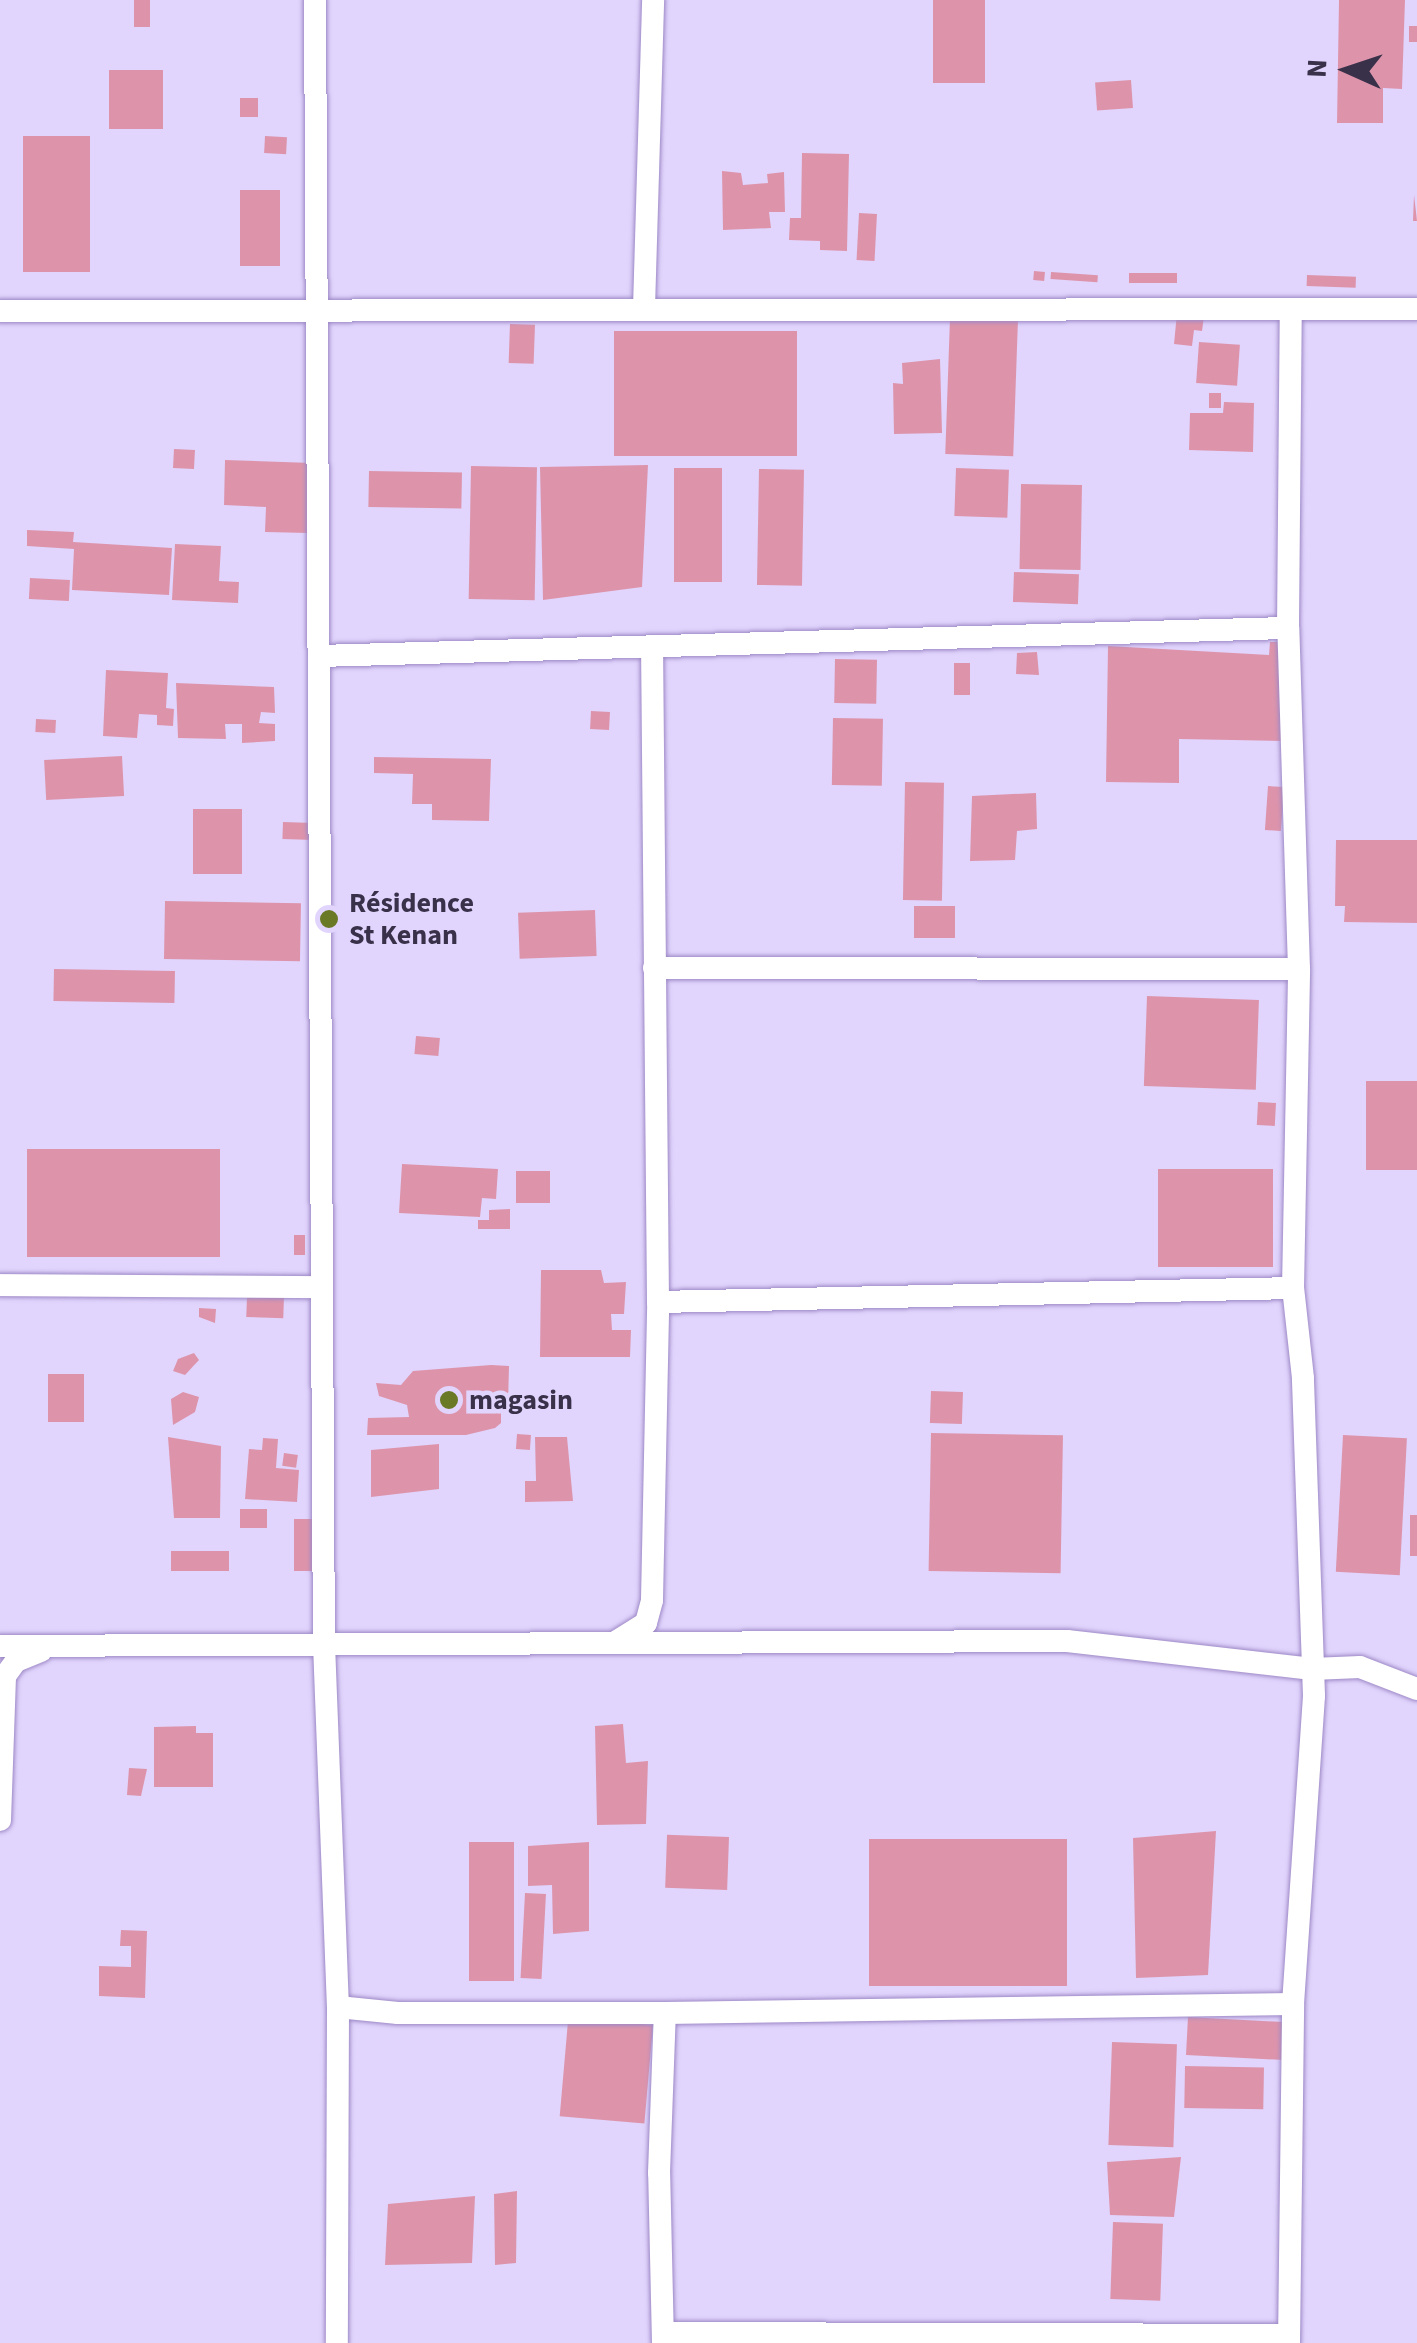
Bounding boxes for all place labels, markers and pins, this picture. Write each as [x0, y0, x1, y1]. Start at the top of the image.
place label: Résidence St Kenan [349, 886, 474, 952]
marker: Résidence St Kenan [318, 908, 340, 930]
place label: magasin [469, 1383, 573, 1417]
marker: magasin [438, 1389, 460, 1411]

